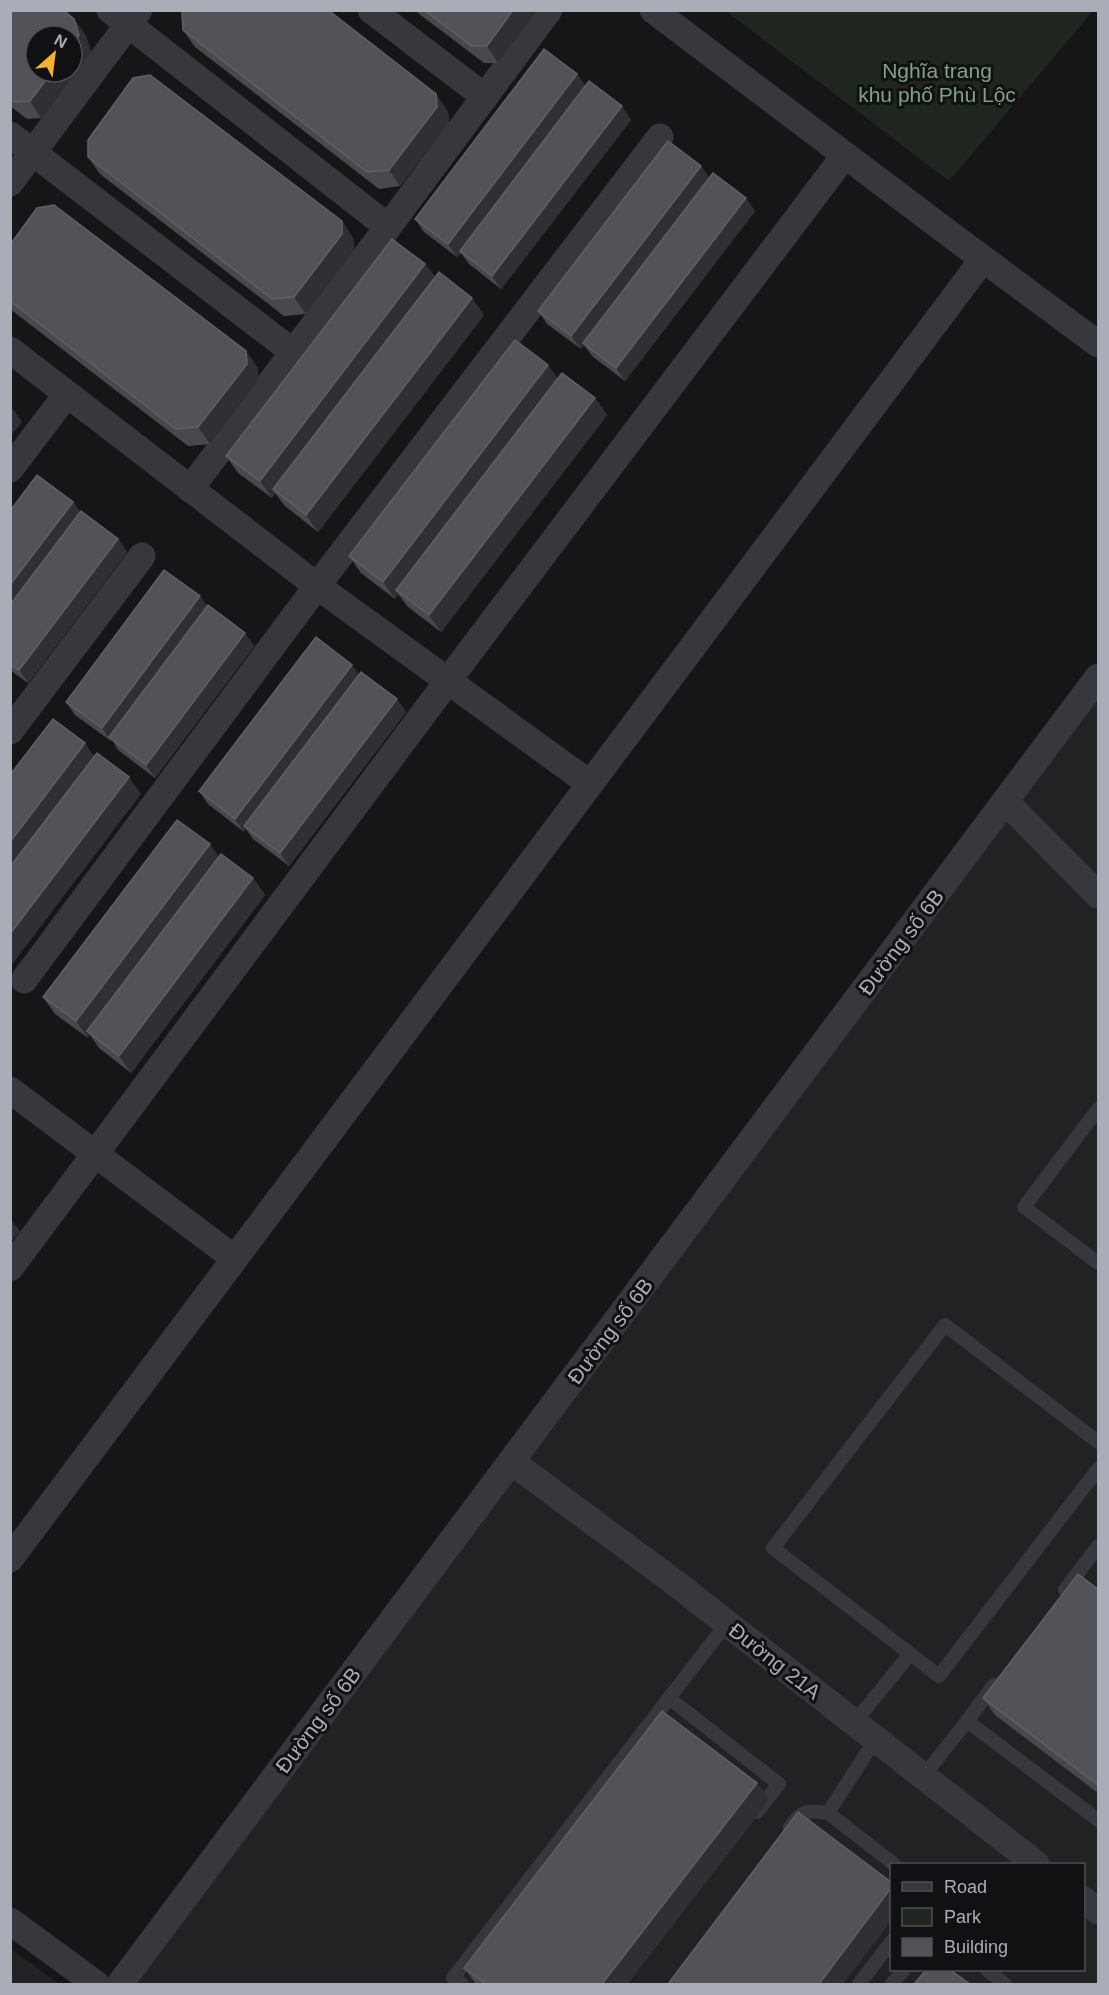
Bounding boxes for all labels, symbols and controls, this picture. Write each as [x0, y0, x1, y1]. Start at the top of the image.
north arrow [24, 24, 84, 84]
text: N [52, 31, 70, 51]
park label: Nghĩa trang khu phố Phù Lộc [858, 59, 1016, 106]
street label: Đường số 6B [854, 885, 948, 999]
street label: Đường số 6B [563, 1274, 657, 1388]
street label: Đường 21A [725, 1618, 825, 1704]
street label: Đường số 6B [271, 1663, 365, 1777]
legend [890, 1863, 1085, 1971]
text: Road [944, 1877, 987, 1897]
text: Park [944, 1907, 982, 1927]
text: Building [944, 1937, 1008, 1957]

